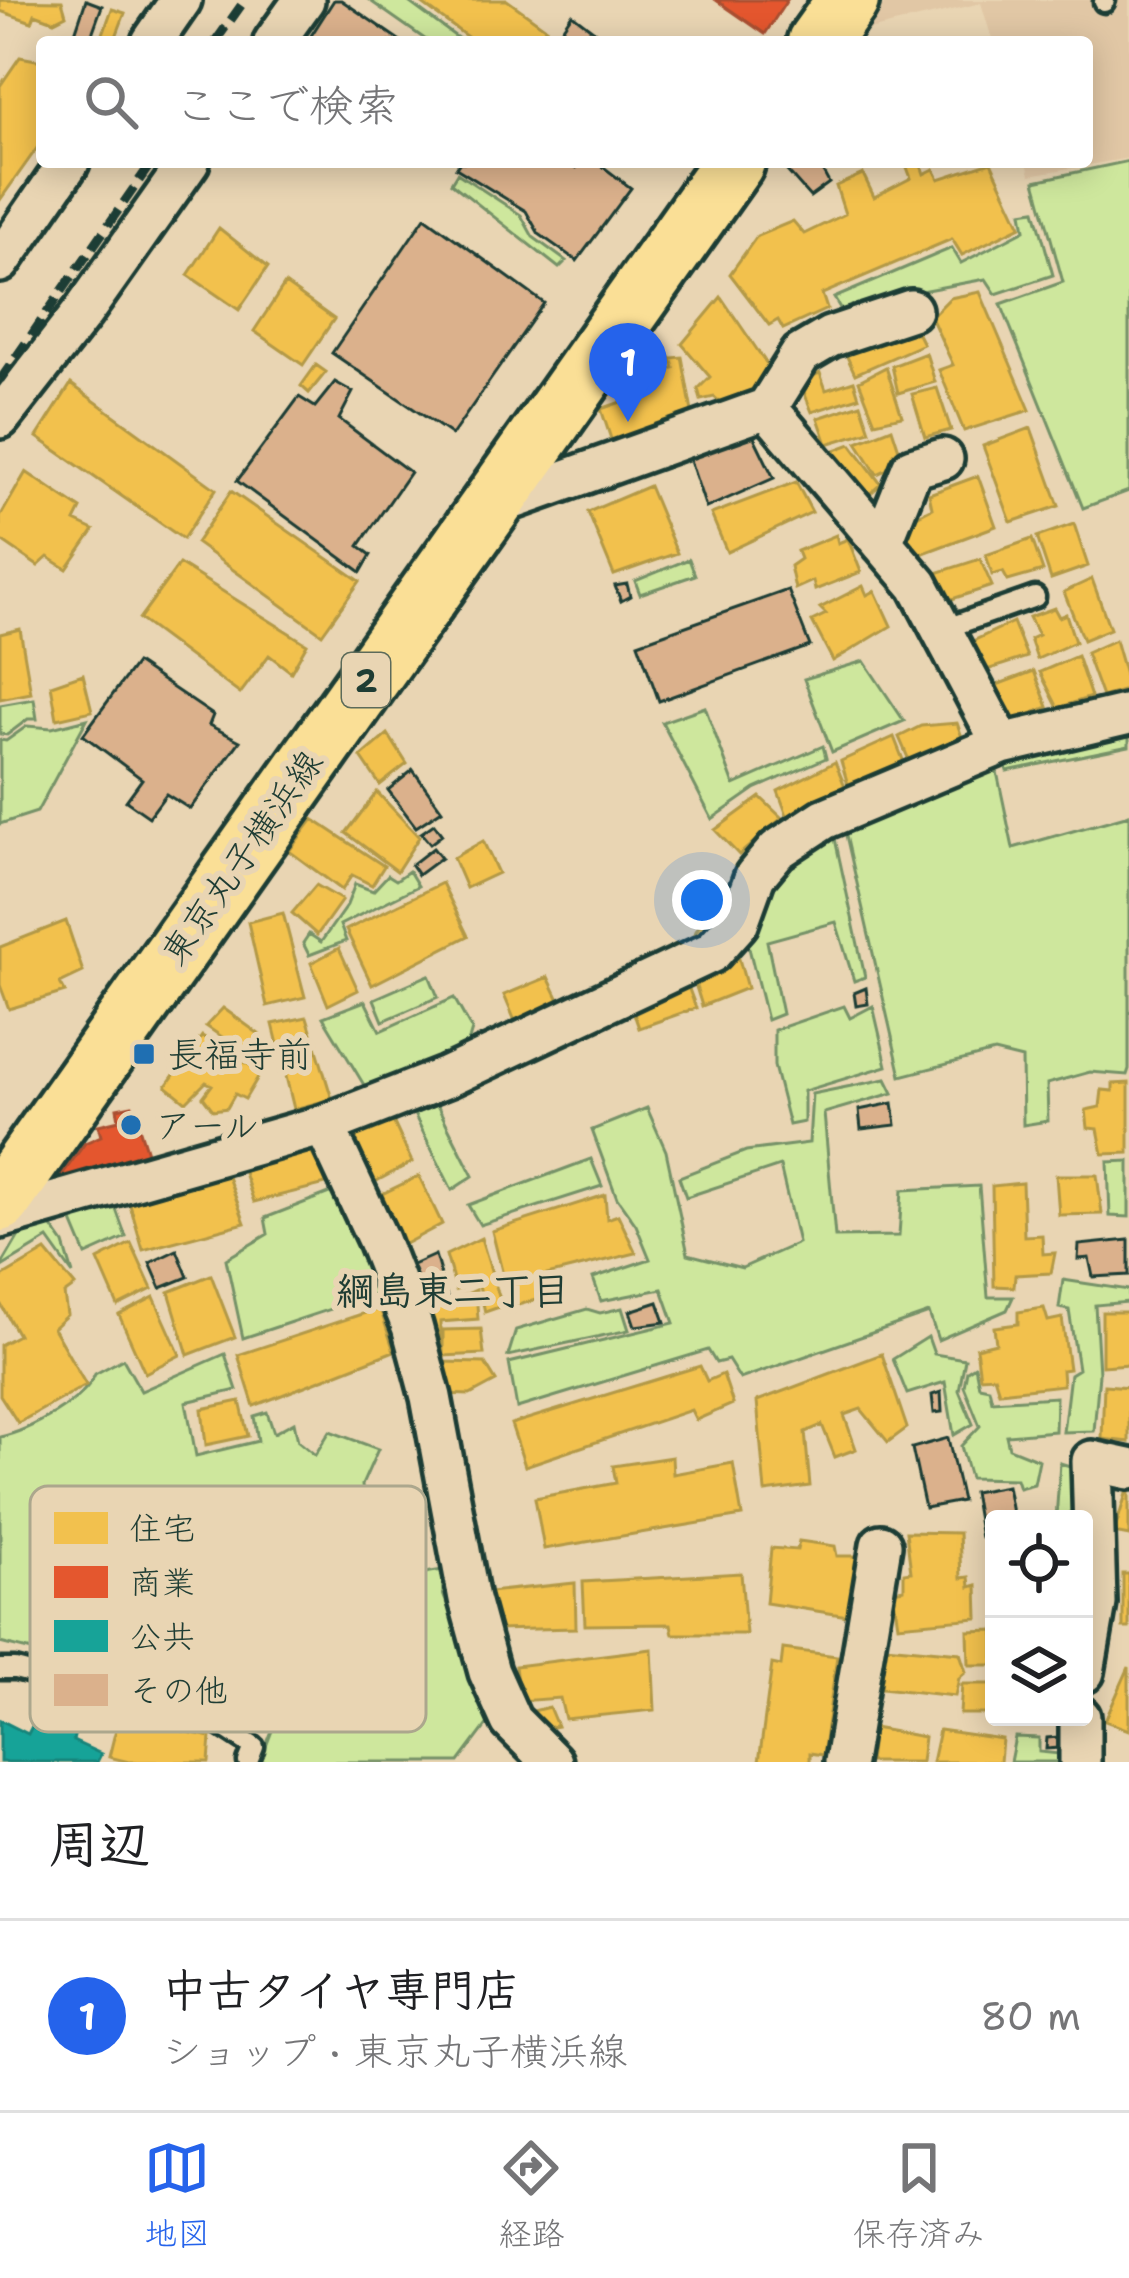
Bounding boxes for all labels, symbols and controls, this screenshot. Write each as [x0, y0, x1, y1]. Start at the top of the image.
search box [36, 36, 1093, 168]
icon: search [78, 69, 144, 135]
text: ここで検索 [174, 75, 399, 135]
pin: 1 [589, 323, 667, 422]
road number: 2 [342, 653, 390, 707]
street label: 東京丸子横浜線 [149, 740, 334, 975]
your location [672, 870, 732, 930]
place label: 長福寺前 [168, 1030, 312, 1079]
marker: 長福寺前 [131, 1041, 157, 1067]
place label: アール [155, 1101, 259, 1150]
marker: アール [118, 1112, 144, 1138]
district label: 綱島東二丁目 [336, 1264, 570, 1316]
legend [30, 1486, 426, 1732]
text: 住宅 [129, 1506, 195, 1551]
map controls [985, 1510, 1093, 1726]
button: locate [985, 1510, 1093, 1618]
text: 商業 [129, 1560, 195, 1605]
text: 公共 [129, 1614, 195, 1659]
button: layers [985, 1618, 1093, 1726]
text: その他 [129, 1668, 228, 1713]
text: 周辺 [48, 1810, 150, 1878]
text: 中古タイヤ専門店 [162, 1960, 520, 2020]
text: 1 [78, 1990, 96, 2042]
text: 80 m [980, 1990, 1081, 2042]
text: ショップ · 東京丸子横浜線 [162, 2025, 627, 2077]
tab: 地図 [144, 2135, 210, 2256]
tab: 経路 [498, 2135, 564, 2256]
tab: 保存済み [853, 2135, 985, 2256]

